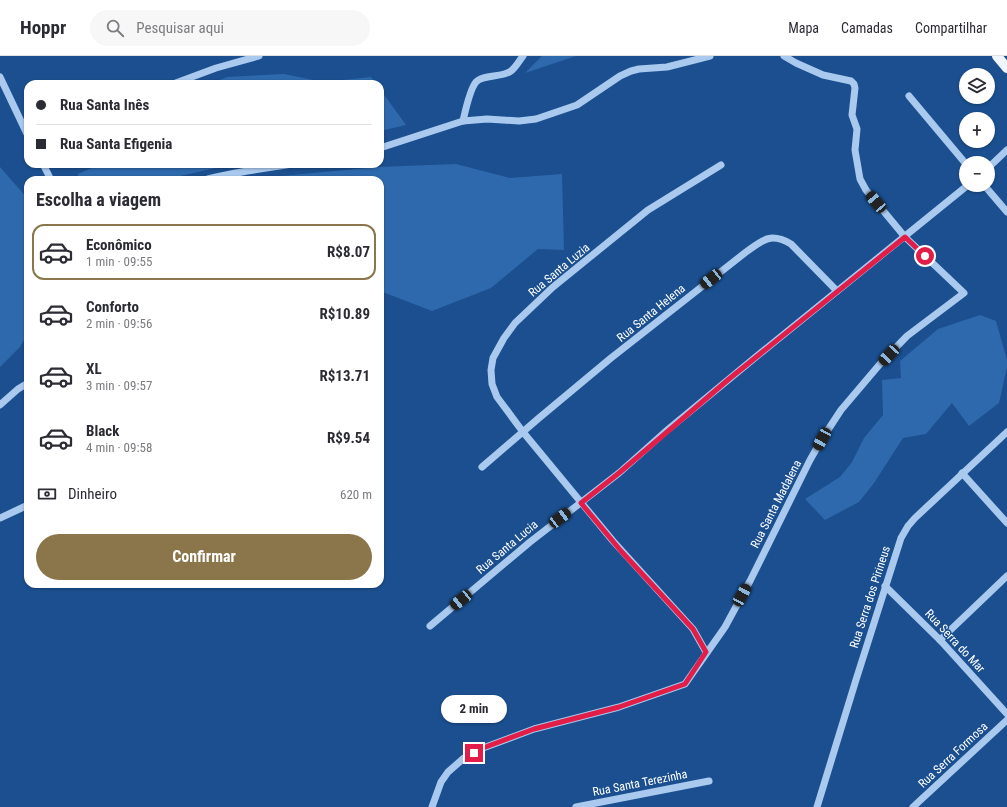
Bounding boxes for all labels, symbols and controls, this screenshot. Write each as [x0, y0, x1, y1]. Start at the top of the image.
search box [90, 10, 370, 46]
text: Hoppr [20, 16, 66, 39]
icon: search [104, 17, 126, 39]
text: Pesquisar aqui [136, 19, 224, 37]
text: Mapa [788, 20, 819, 36]
text: Camadas [841, 20, 893, 36]
text: Compartilhar [915, 20, 987, 36]
map controls [959, 68, 995, 192]
button: layers [959, 68, 995, 104]
text: Rua Santa Inês [60, 96, 149, 114]
button: + [959, 112, 995, 148]
text: Rua Santa Efigenia [60, 135, 172, 153]
button: − [959, 156, 995, 192]
text: Escolha a viagem [36, 189, 161, 210]
car [864, 189, 888, 215]
icon: car [38, 234, 74, 270]
text: Econômico [86, 236, 152, 254]
street label: Rua Santa Luzia [526, 240, 593, 300]
text: R$8.07 [327, 243, 370, 261]
route start [916, 247, 934, 265]
text: 1 min · 09:55 [86, 254, 152, 269]
car [698, 267, 724, 291]
street label: Rua Santa Helena [614, 281, 688, 345]
icon: car [38, 296, 74, 332]
text: Conforto [86, 298, 139, 316]
text: R$10.89 [319, 305, 370, 323]
text: 2 min · 09:56 [86, 316, 152, 331]
car [876, 342, 902, 368]
icon: car [38, 358, 74, 394]
text: XL [86, 360, 102, 378]
text: R$13.71 [319, 367, 370, 385]
text: 3 min · 09:57 [86, 378, 152, 393]
icon: car [38, 420, 74, 456]
text: Black [86, 422, 119, 440]
car [811, 426, 833, 452]
text: R$9.54 [327, 429, 370, 447]
text: 4 min · 09:58 [86, 440, 152, 455]
street label: Rua Santa Madalena [748, 457, 804, 550]
icon: cash [36, 483, 58, 505]
text: Dinheiro [68, 485, 117, 503]
text: 620 m [340, 487, 372, 502]
car [547, 506, 573, 530]
street label: Rua Santa Lucia [473, 517, 541, 577]
button: Confirmar [36, 534, 372, 580]
street label: Rua Serra dos Pirineus [847, 544, 893, 650]
car [731, 582, 753, 608]
car [448, 588, 474, 612]
street label: Rua Serra do Mar [922, 606, 988, 676]
callout: 2 min [441, 695, 507, 723]
text: 2 min [460, 701, 488, 716]
street label: Rua Serra Formosa [915, 719, 991, 791]
route end [465, 744, 483, 762]
street label: Rua Santa Terezinha [591, 767, 689, 799]

